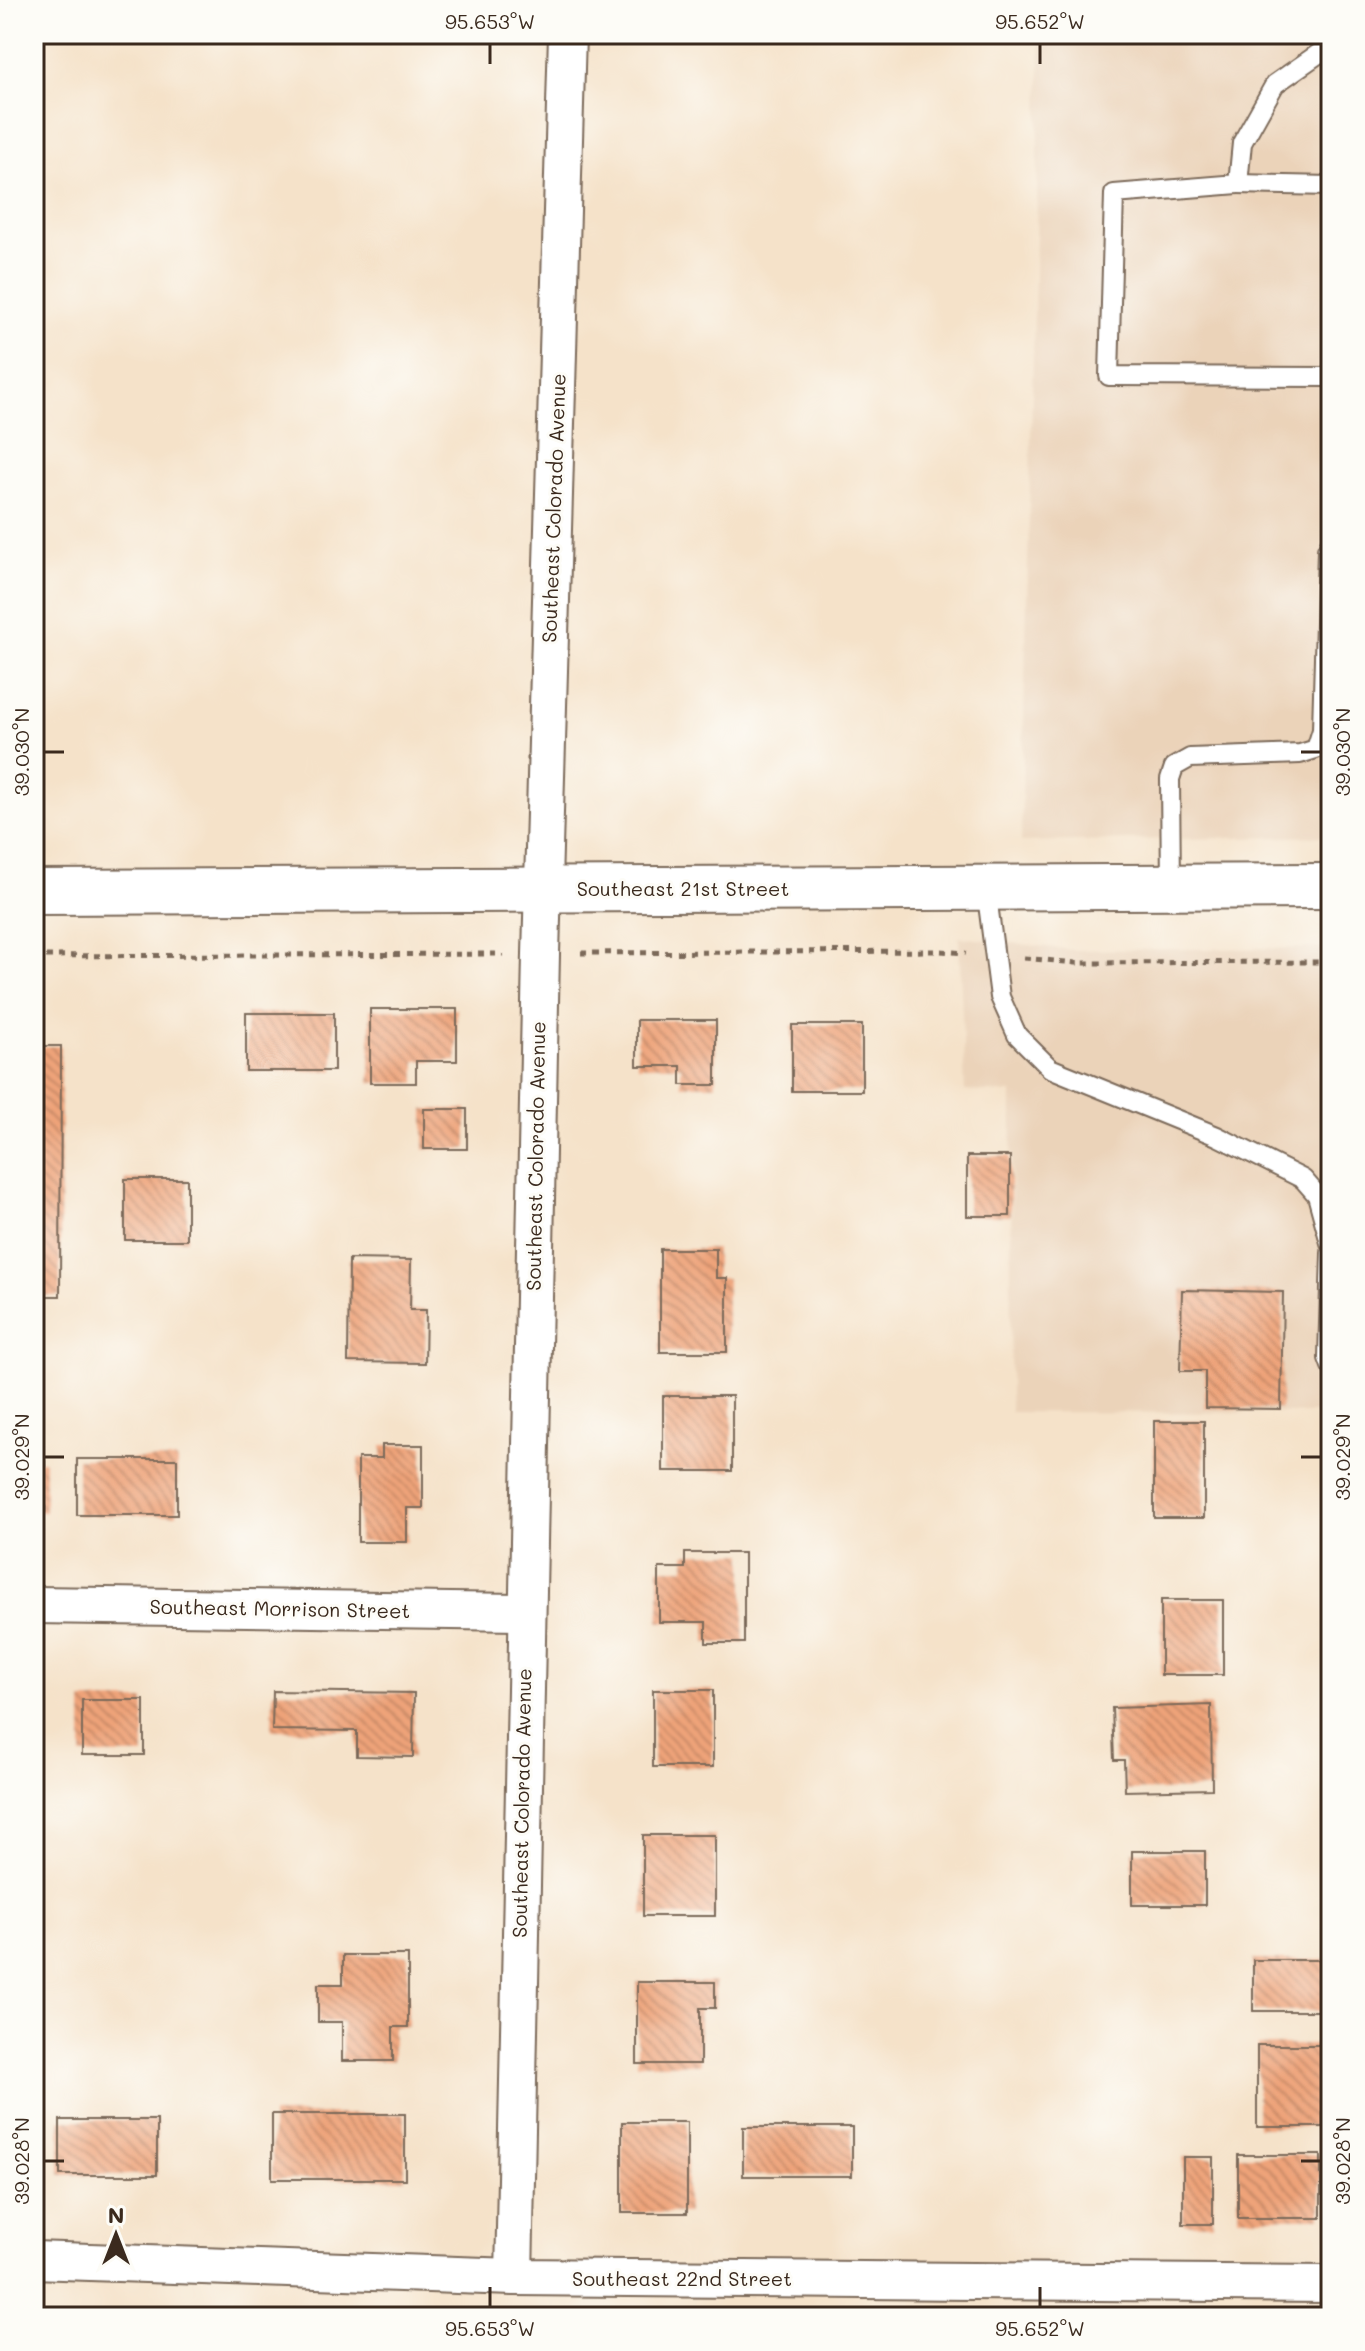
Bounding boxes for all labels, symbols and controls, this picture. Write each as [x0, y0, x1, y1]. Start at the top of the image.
text: 95.653°W [445, 8, 535, 34]
text: 95.652°W [995, 8, 1085, 34]
street label: Southeast Colorado Avenue [535, 373, 571, 643]
text: 39.030°N [8, 708, 34, 796]
text: 39.030°N [1329, 708, 1355, 796]
street label: Southeast 21st Street [577, 875, 789, 901]
street label: Southeast Colorado Avenue [520, 1021, 550, 1291]
text: 39.029°N [8, 1413, 34, 1501]
text: 39.029°N [1329, 1413, 1355, 1501]
street label: Southeast Morrison Street [149, 1593, 411, 1623]
street label: Southeast Colorado Avenue [506, 1668, 536, 1938]
text: 39.028°N [8, 2117, 34, 2205]
text: 39.028°N [1329, 2117, 1355, 2205]
north arrow [76, 2195, 156, 2275]
text: N [108, 2200, 124, 2229]
street label: Southeast 22nd Street [572, 2265, 792, 2291]
text: 95.653°W [445, 2315, 535, 2341]
text: 95.652°W [995, 2315, 1085, 2341]

